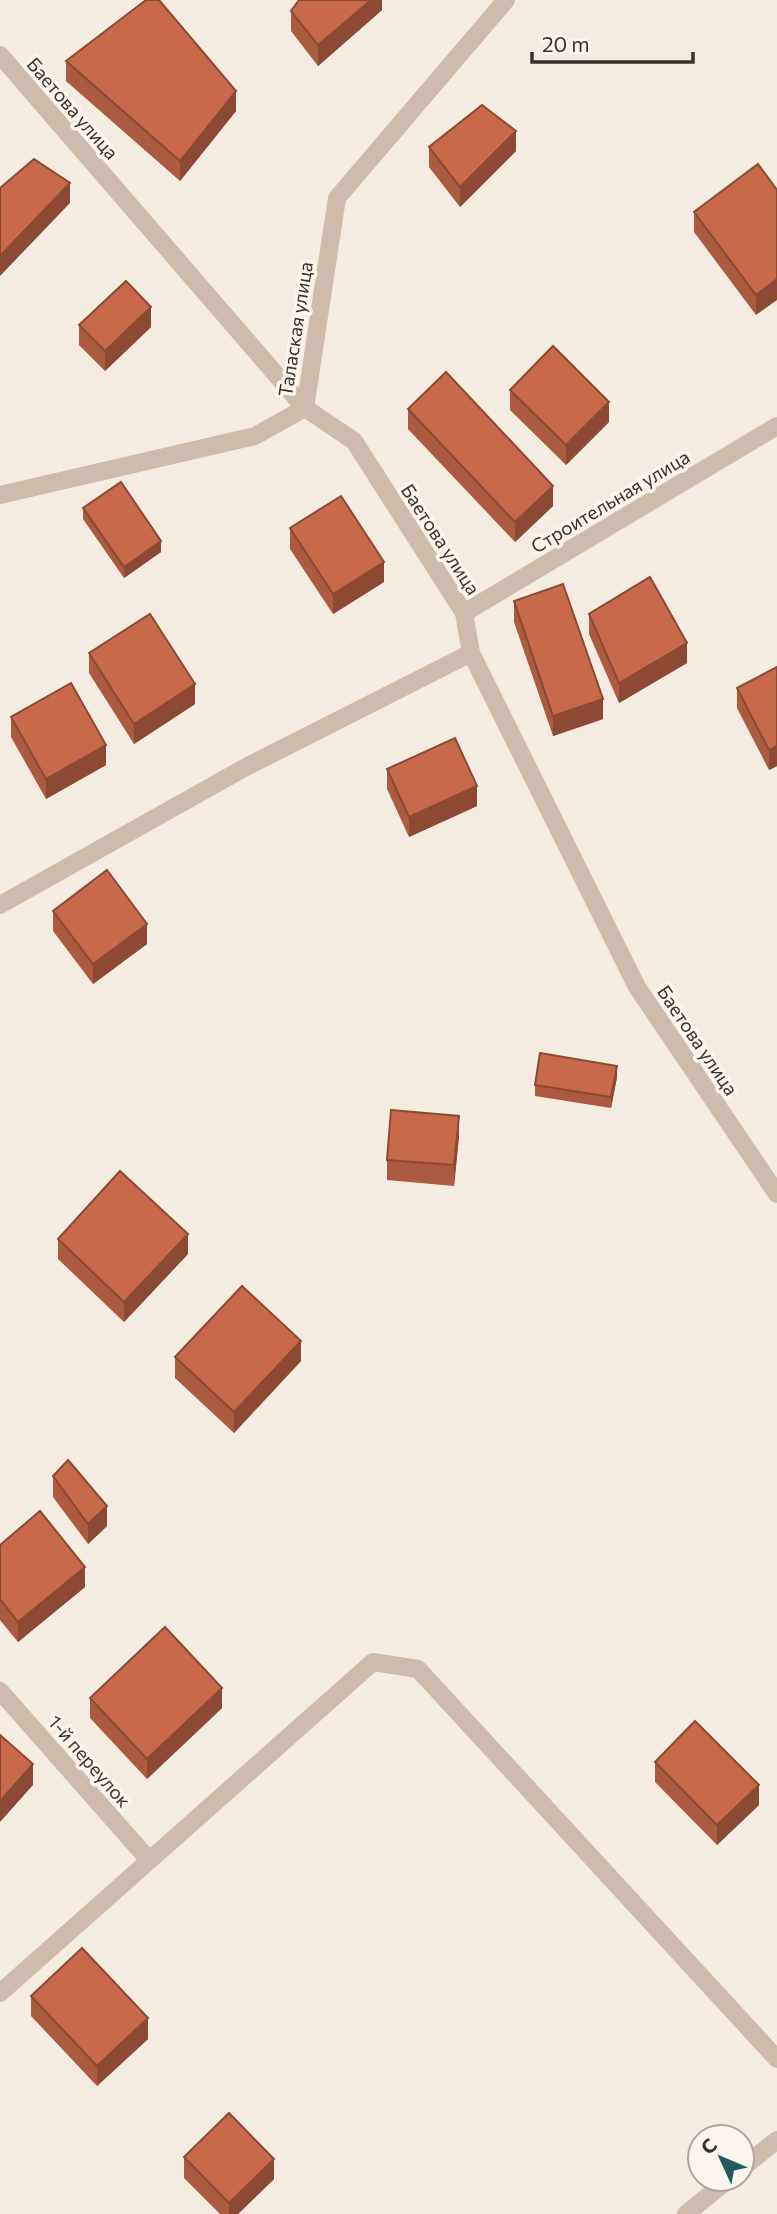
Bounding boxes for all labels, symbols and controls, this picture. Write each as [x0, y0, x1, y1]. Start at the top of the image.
scale bar [532, 21, 693, 65]
text: 20 m [542, 31, 590, 56]
street label: Баетова улица [23, 52, 123, 164]
street label: Талаская улица [273, 260, 317, 398]
street label: Строительная улица [527, 445, 693, 557]
street label: Баетова улица [397, 479, 485, 599]
street label: Баетова улица [653, 981, 743, 1099]
street label: 1-й переулок [44, 1710, 136, 1812]
north arrow [686, 2123, 756, 2193]
text: С [696, 2133, 721, 2159]

